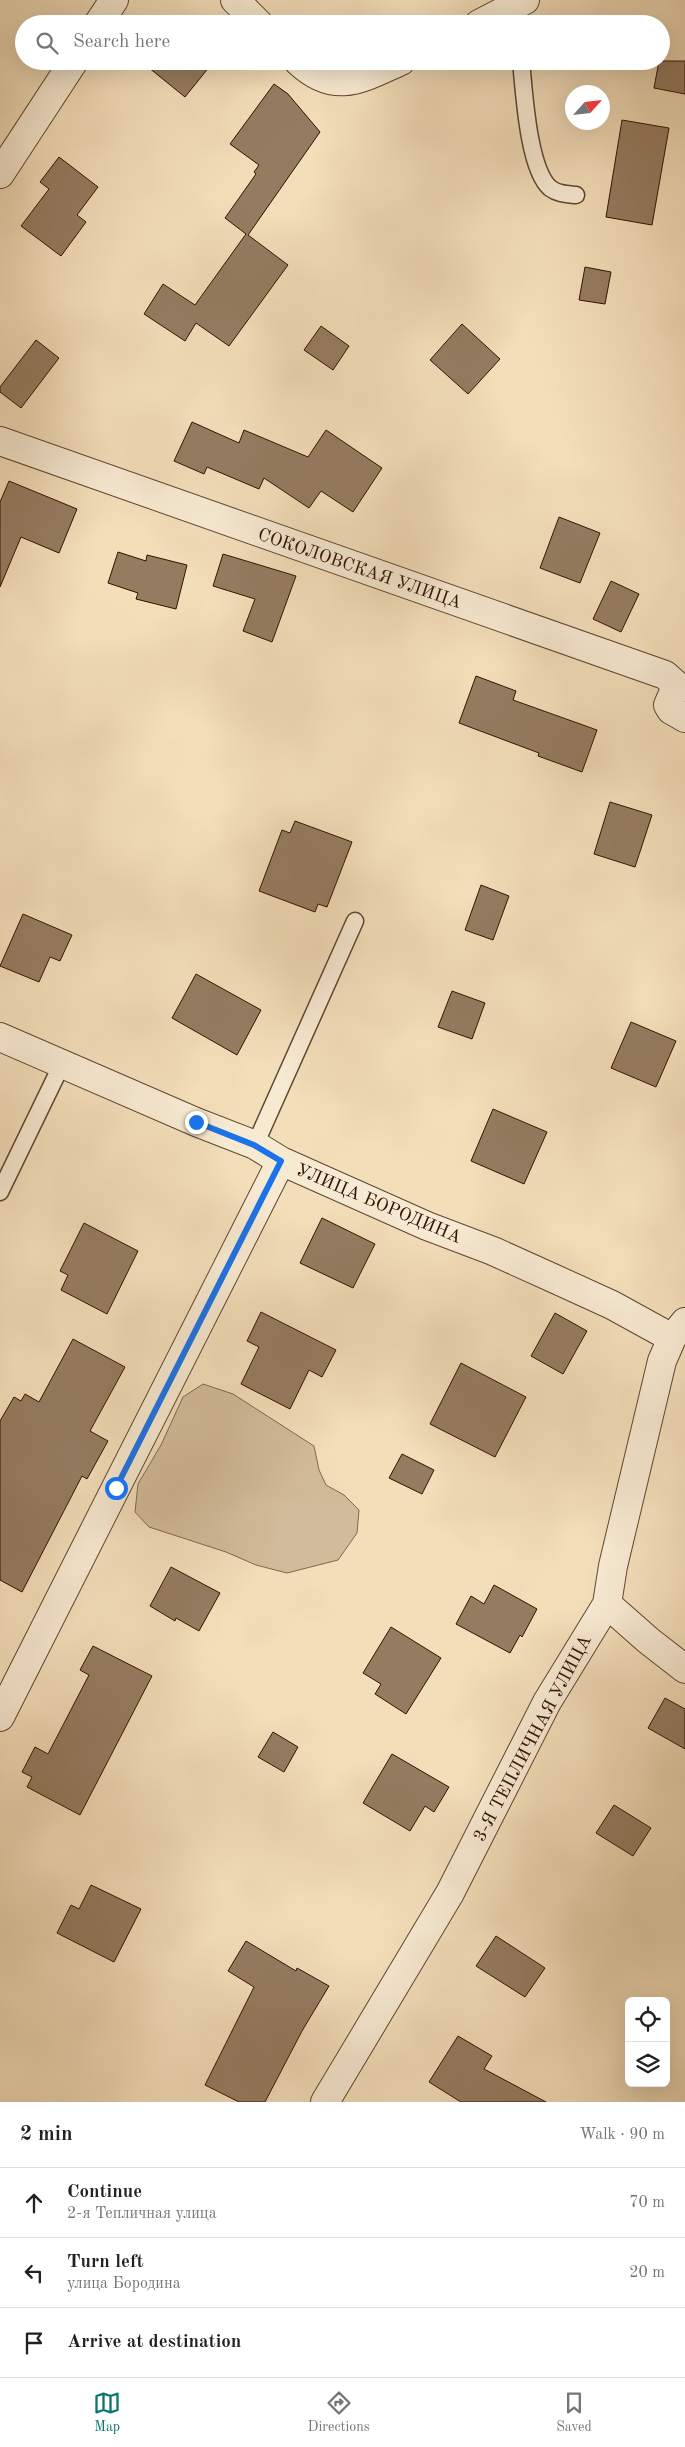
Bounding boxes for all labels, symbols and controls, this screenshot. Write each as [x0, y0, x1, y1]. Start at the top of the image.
search box [15, 15, 670, 70]
icon: search [33, 29, 61, 57]
text: Search here [73, 33, 170, 52]
north arrow [565, 85, 610, 130]
street label: СОКОЛОВСКАЯ УЛИЦА [255, 526, 464, 612]
route end [185, 1111, 208, 1134]
street label: УЛИЦА БОРОДИНА [293, 1161, 464, 1247]
route start [105, 1477, 128, 1500]
street label: 3-Я ТЕПЛИЧНАЯ УЛИЦА [471, 1632, 595, 1845]
map controls [625, 1997, 670, 2087]
button: locate [625, 1997, 670, 2042]
button: layers [625, 2042, 670, 2087]
text: 2 min [20, 2124, 73, 2145]
text: Walk · 90 m [579, 2127, 665, 2143]
text: Continue [67, 2183, 142, 2202]
icon: ahead [20, 2189, 48, 2217]
text: 70 m [629, 2195, 665, 2211]
text: 2-я Тепличная улица [67, 2206, 217, 2222]
text: Turn left [67, 2253, 144, 2272]
icon: left [20, 2259, 48, 2287]
text: 20 m [629, 2265, 665, 2281]
text: улица Бородина [67, 2276, 181, 2292]
icon: arrive [20, 2329, 48, 2357]
text: Arrive at destination [67, 2333, 241, 2352]
tab: Map [93, 2389, 121, 2436]
tab: Directions [308, 2389, 370, 2436]
tab: Saved [556, 2389, 592, 2436]

